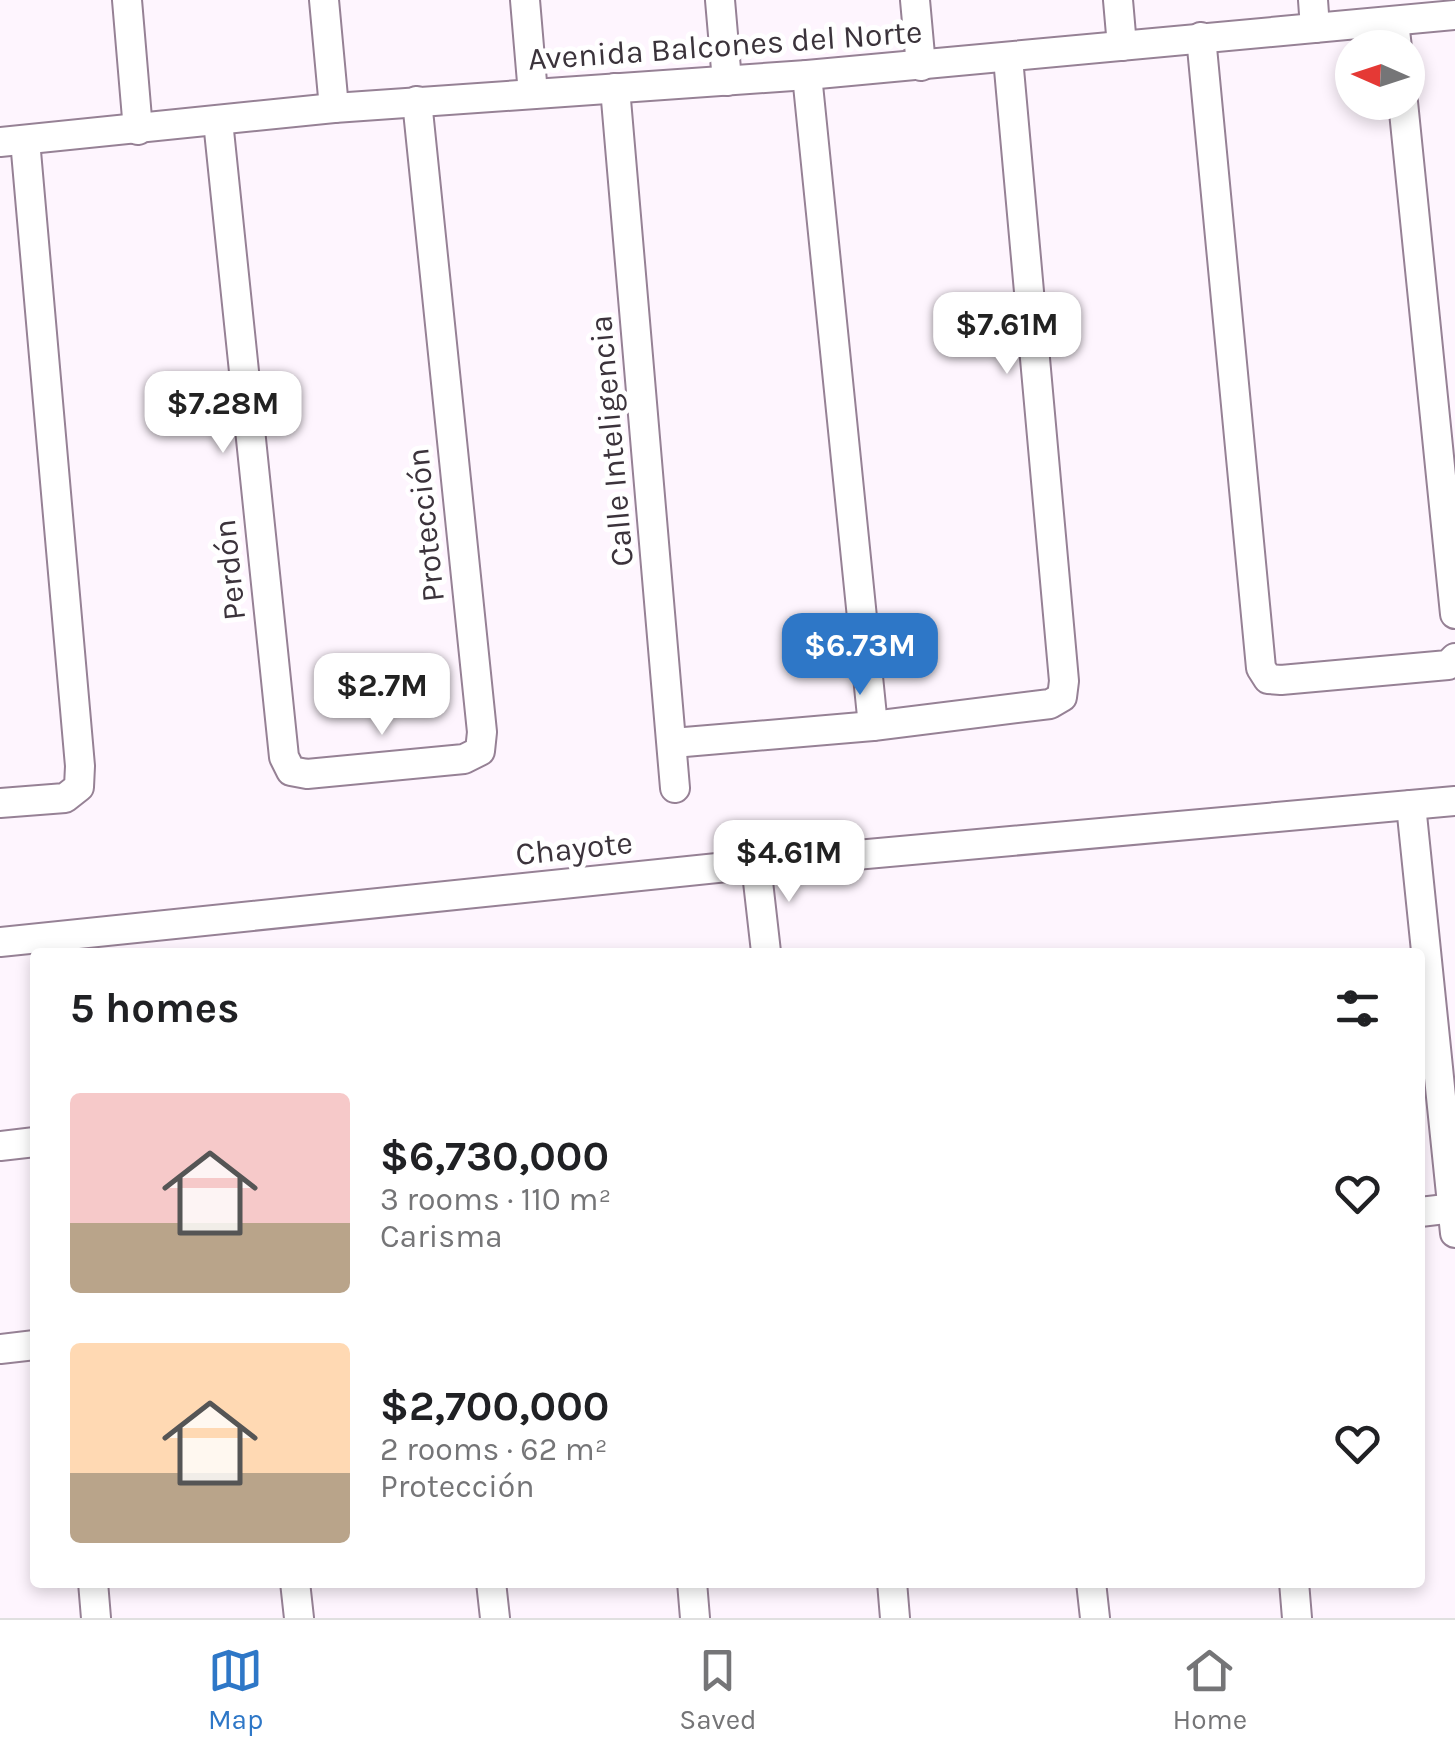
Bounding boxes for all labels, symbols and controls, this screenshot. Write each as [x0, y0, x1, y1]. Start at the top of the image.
street label: Avenida Balcones del Norte [527, 13, 923, 78]
north arrow [1335, 30, 1425, 120]
map controls [1335, 30, 1425, 120]
pin: $7.61M [926, 292, 1088, 377]
text: $7.61M [955, 306, 1059, 343]
street label: Calle Inteligencia [582, 314, 641, 568]
pin: $7.28M [142, 371, 304, 456]
text: $7.28M [167, 385, 279, 422]
street label: Protección [399, 446, 452, 604]
street label: Perdón [206, 518, 253, 622]
pin: $6.73M [779, 613, 941, 698]
text: $6.73M [804, 627, 916, 664]
pin: $2.7M [312, 653, 452, 738]
text: $2.7M [336, 667, 428, 704]
pin: $4.61M [708, 820, 870, 905]
street label: Chayote [514, 824, 634, 873]
text: $4.61M [736, 834, 842, 871]
icon: filters [1330, 981, 1385, 1036]
text: 5 homes [70, 983, 239, 1033]
text: $6,730,000 [380, 1131, 609, 1181]
icon: home [150, 1133, 270, 1253]
icon: heart [1330, 1166, 1385, 1221]
text: 3 rooms · 110 m² [380, 1181, 611, 1218]
text: Carisma [380, 1218, 503, 1255]
text: $2,700,000 [380, 1381, 609, 1431]
icon: home [150, 1383, 270, 1503]
icon: heart [1330, 1416, 1385, 1471]
text: 2 rooms · 62 m² [380, 1431, 608, 1468]
text: Protección [380, 1468, 535, 1505]
tab: Map [208, 1643, 263, 1736]
tab: Saved [679, 1643, 757, 1736]
tab: Home [1172, 1643, 1247, 1736]

